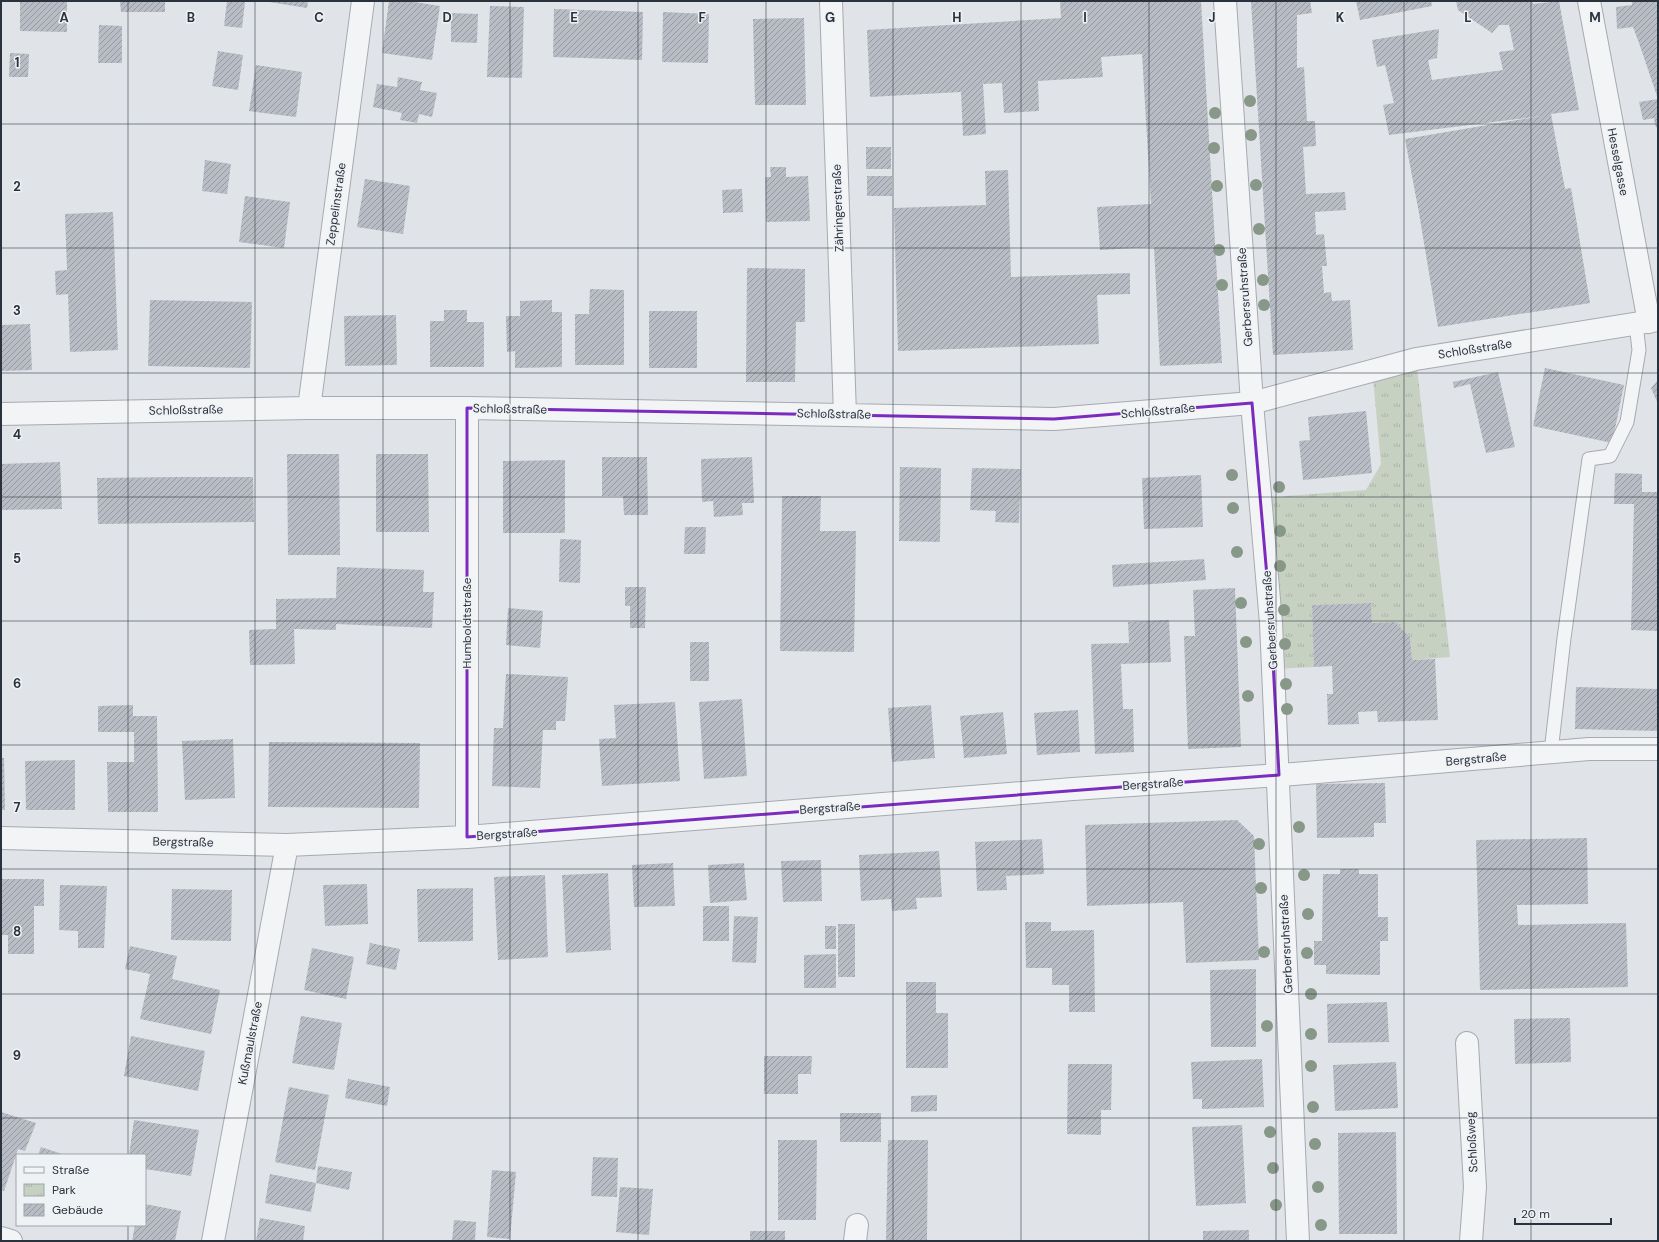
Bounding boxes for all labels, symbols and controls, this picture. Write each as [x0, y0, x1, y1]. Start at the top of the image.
text: A [59, 9, 69, 26]
text: B [187, 9, 195, 26]
text: C [314, 9, 324, 26]
text: D [442, 9, 452, 26]
text: E [570, 9, 578, 26]
text: F [698, 9, 706, 26]
text: G [825, 9, 835, 26]
text: H [952, 9, 962, 26]
text: I [1083, 9, 1087, 26]
text: J [1208, 9, 1216, 26]
text: K [1336, 9, 1345, 26]
text: L [1464, 9, 1472, 26]
text: M [1589, 9, 1601, 26]
text: 1 [15, 54, 19, 71]
street label: Hesselgasse [1604, 127, 1632, 197]
street label: Zeppelinstraße [322, 161, 350, 247]
street label: Zähringerstraße [828, 164, 848, 252]
text: 2 [13, 178, 21, 195]
street label: Gerbersruhstraße [1234, 247, 1256, 347]
text: 3 [13, 302, 21, 319]
street label: Schloßstraße [1437, 335, 1513, 363]
street label: Schloßstraße [473, 400, 548, 418]
street label: Schloßstraße [1120, 400, 1196, 422]
street label: Schloßstraße [149, 401, 224, 419]
street label: Schloßstraße [797, 405, 872, 423]
text: 4 [13, 426, 21, 443]
text: 5 [13, 550, 21, 567]
street label: Gerbersruhstraße [1259, 570, 1281, 670]
street label: Humboldtstraße [459, 577, 475, 669]
text: 6 [13, 675, 21, 692]
street label: Bergstraße [1445, 748, 1507, 770]
street label: Bergstraße [1122, 774, 1184, 794]
street label: Bergstraße [799, 798, 861, 818]
text: 7 [14, 799, 21, 816]
street label: Bergstraße [476, 824, 538, 844]
street label: Bergstraße [152, 833, 214, 851]
street label: Gerbersruhstraße [1275, 894, 1297, 994]
text: 8 [13, 923, 21, 940]
street label: Kußmaulstraße [234, 1000, 266, 1086]
text: 9 [13, 1047, 21, 1064]
street label: Schloßweg [1462, 1111, 1482, 1173]
legend [16, 1154, 146, 1226]
text: Straße [52, 1162, 89, 1178]
text: Park [52, 1182, 76, 1198]
scale bar [1515, 1200, 1611, 1226]
text: Gebäude [52, 1202, 103, 1218]
text: 20 m [1521, 1206, 1550, 1222]

